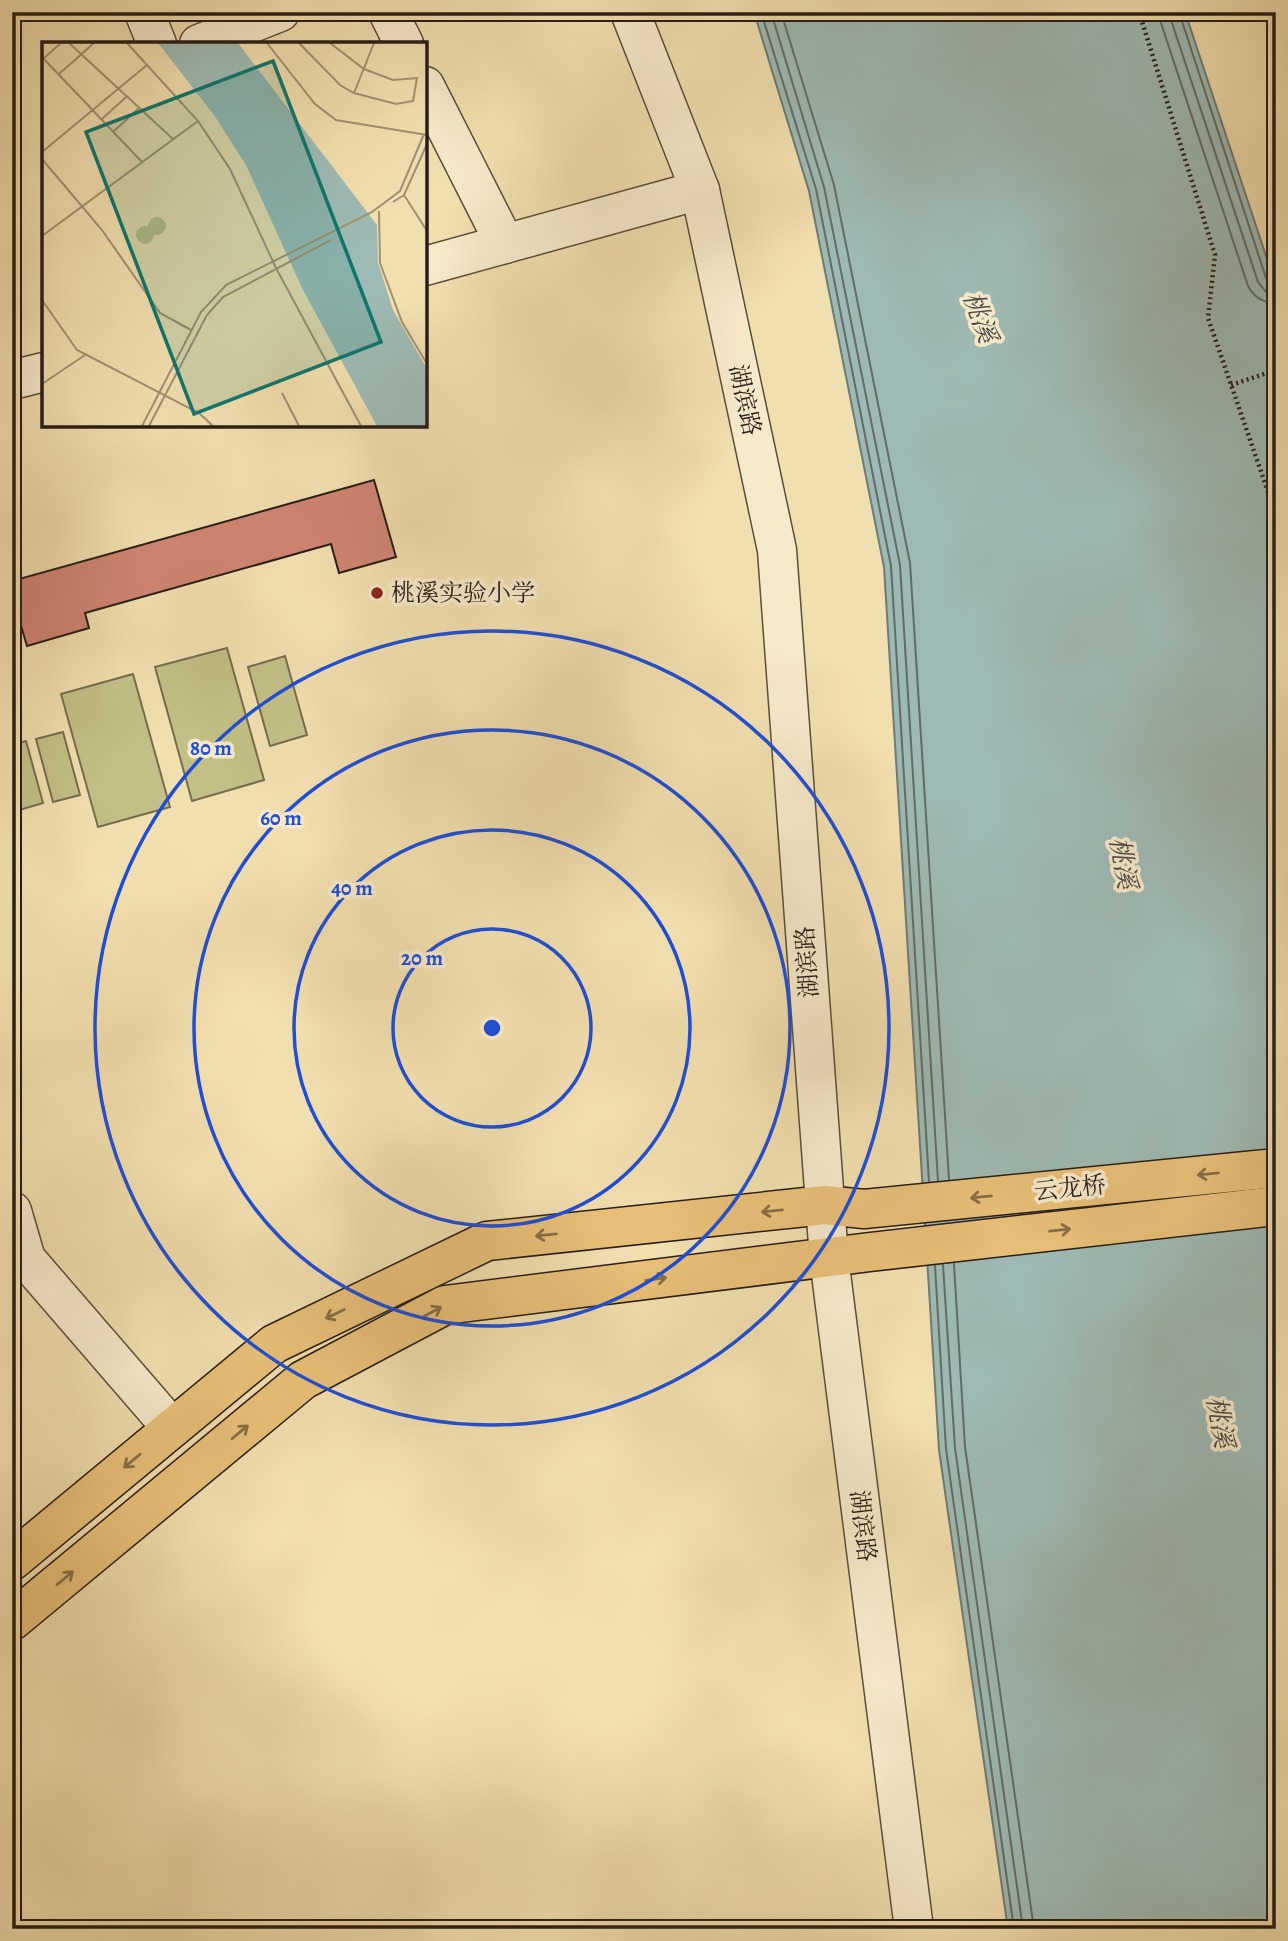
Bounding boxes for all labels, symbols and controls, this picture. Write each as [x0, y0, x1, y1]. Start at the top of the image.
inset map [42, 42, 427, 427]
water label: 桃溪 [955, 287, 1006, 350]
street label: 湖滨路 [722, 361, 768, 439]
place label: 桃溪实验小学 [391, 577, 535, 609]
marker: 桃溪实验小学 [369, 585, 385, 601]
text: 80 m [190, 734, 232, 762]
text: 60 m [260, 804, 302, 832]
water label: 桃溪 [1101, 834, 1145, 895]
text: 40 m [331, 874, 373, 902]
street label: 湖滨路 [789, 925, 825, 999]
text: 20 m [401, 944, 443, 972]
centre of rings [480, 1016, 504, 1040]
street label: 云龙桥 [1033, 1168, 1107, 1208]
one-way arrow [1197, 1168, 1220, 1181]
one-way arrow [971, 1191, 993, 1204]
one-way arrow [761, 1205, 784, 1218]
one-way arrow [1048, 1224, 1071, 1237]
one-way arrow [535, 1228, 557, 1241]
one-way arrow [644, 1273, 667, 1286]
one-way arrow [421, 1305, 441, 1319]
one-way arrow [325, 1308, 346, 1322]
water label: 桃溪 [1198, 1393, 1242, 1454]
one-way arrow [230, 1425, 248, 1440]
one-way arrow [124, 1453, 142, 1469]
street label: 湖滨路 [843, 1488, 883, 1564]
one-way arrow [55, 1570, 73, 1586]

